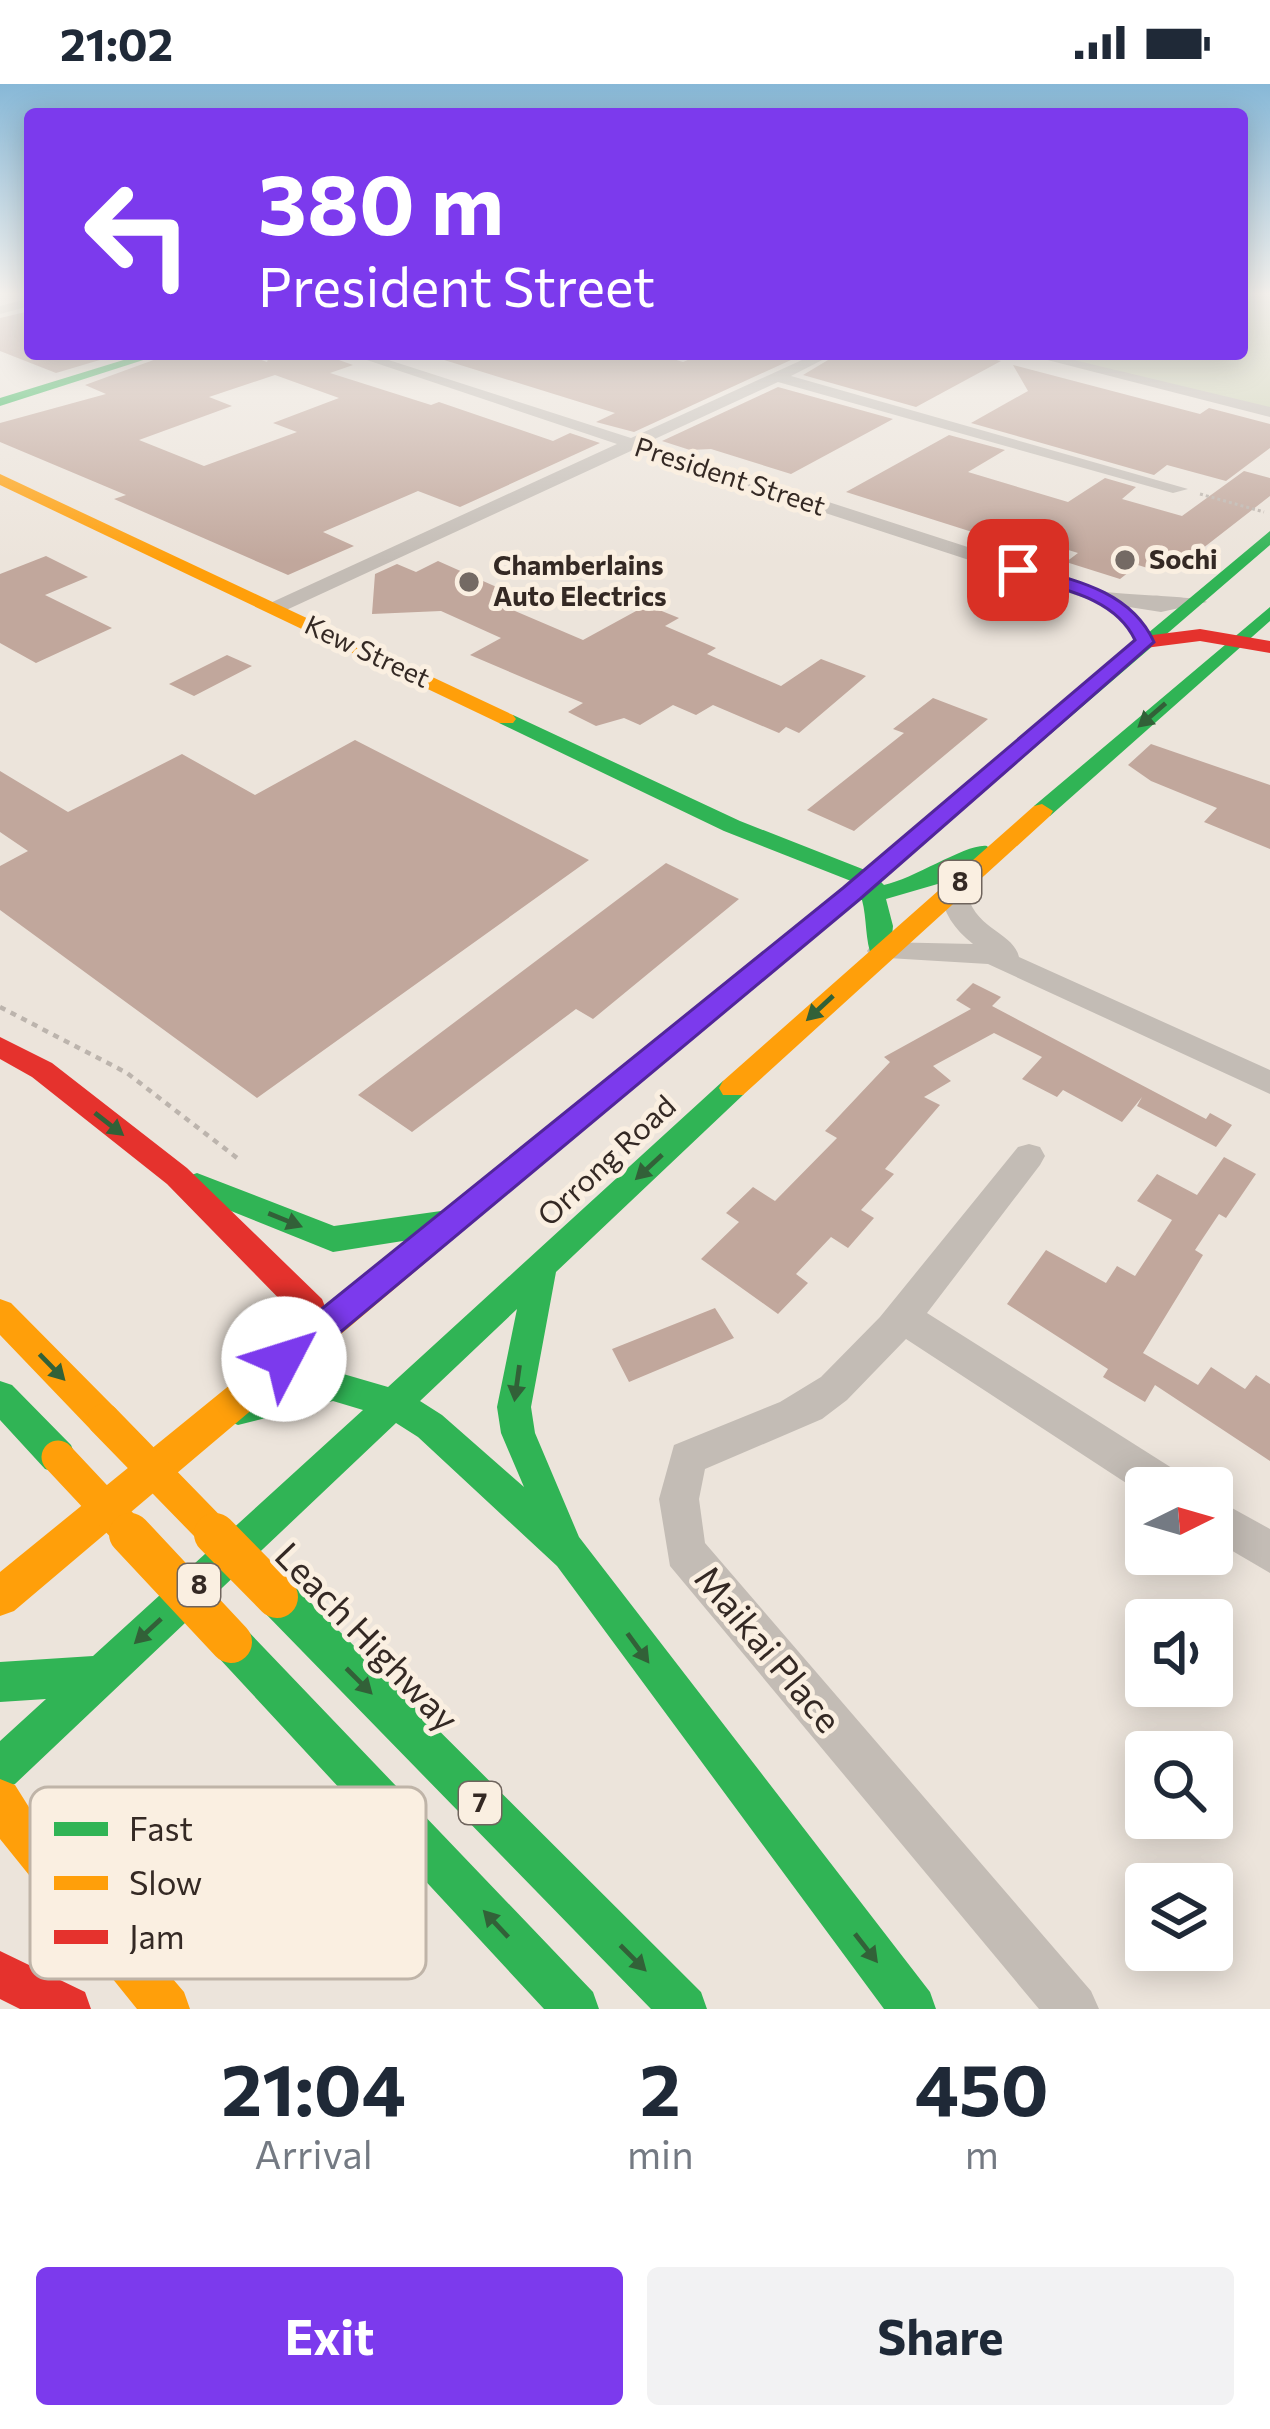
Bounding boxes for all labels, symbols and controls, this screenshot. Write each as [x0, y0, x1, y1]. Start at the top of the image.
text: 21:02 [60, 15, 173, 70]
text: 380 m [258, 150, 504, 252]
icon: left [60, 156, 216, 312]
text: President Street [258, 252, 655, 318]
street label: President Street [631, 429, 830, 522]
pin [967, 519, 1069, 621]
icon: arrive [985, 537, 1051, 603]
place label: Sochi [1149, 542, 1218, 575]
marker: Sochi [1112, 547, 1138, 573]
place label: Chamberlains Auto Electrics [493, 548, 667, 612]
marker: Chamberlains Auto Electrics [456, 569, 482, 595]
street label: Kew Street [300, 607, 435, 694]
one-way arrow [1137, 701, 1167, 728]
road number: 8 [939, 861, 981, 903]
one-way arrow [806, 993, 835, 1021]
street label: Orrong Road [529, 1086, 682, 1232]
one-way arrow [93, 1111, 125, 1135]
one-way arrow [635, 1153, 664, 1181]
one-way arrow [268, 1211, 304, 1230]
position arrow [221, 1296, 347, 1422]
one-way arrow [38, 1353, 66, 1381]
one-way arrow [507, 1365, 526, 1402]
north arrow [1125, 1467, 1233, 1575]
map controls [1125, 1467, 1233, 1971]
street label: Leach Highway [267, 1532, 469, 1739]
street label: Maikai Place [687, 1555, 852, 1740]
road number: 8 [178, 1564, 220, 1606]
button: sound [1125, 1599, 1233, 1707]
one-way arrow [134, 1617, 163, 1645]
one-way arrow [626, 1632, 650, 1664]
one-way arrow [345, 1666, 373, 1695]
button: search [1125, 1731, 1233, 1839]
road number: 7 [459, 1782, 501, 1824]
legend [30, 1787, 426, 1979]
text: Fast [129, 1807, 193, 1848]
text: Slow [129, 1861, 202, 1902]
button: layers [1125, 1863, 1233, 1971]
one-way arrow [483, 1910, 511, 1939]
text: Jam [129, 1915, 185, 1956]
one-way arrow [853, 1932, 878, 1964]
one-way arrow [618, 1944, 647, 1972]
text: 21:04 [221, 2043, 406, 2131]
text: 2 [640, 2043, 681, 2131]
text: 450 [915, 2043, 1049, 2131]
text: Arrival [255, 2129, 373, 2177]
text: min [627, 2129, 693, 2177]
text: m [965, 2129, 999, 2177]
button: Exit [36, 2267, 623, 2405]
button: Share [647, 2267, 1234, 2405]

